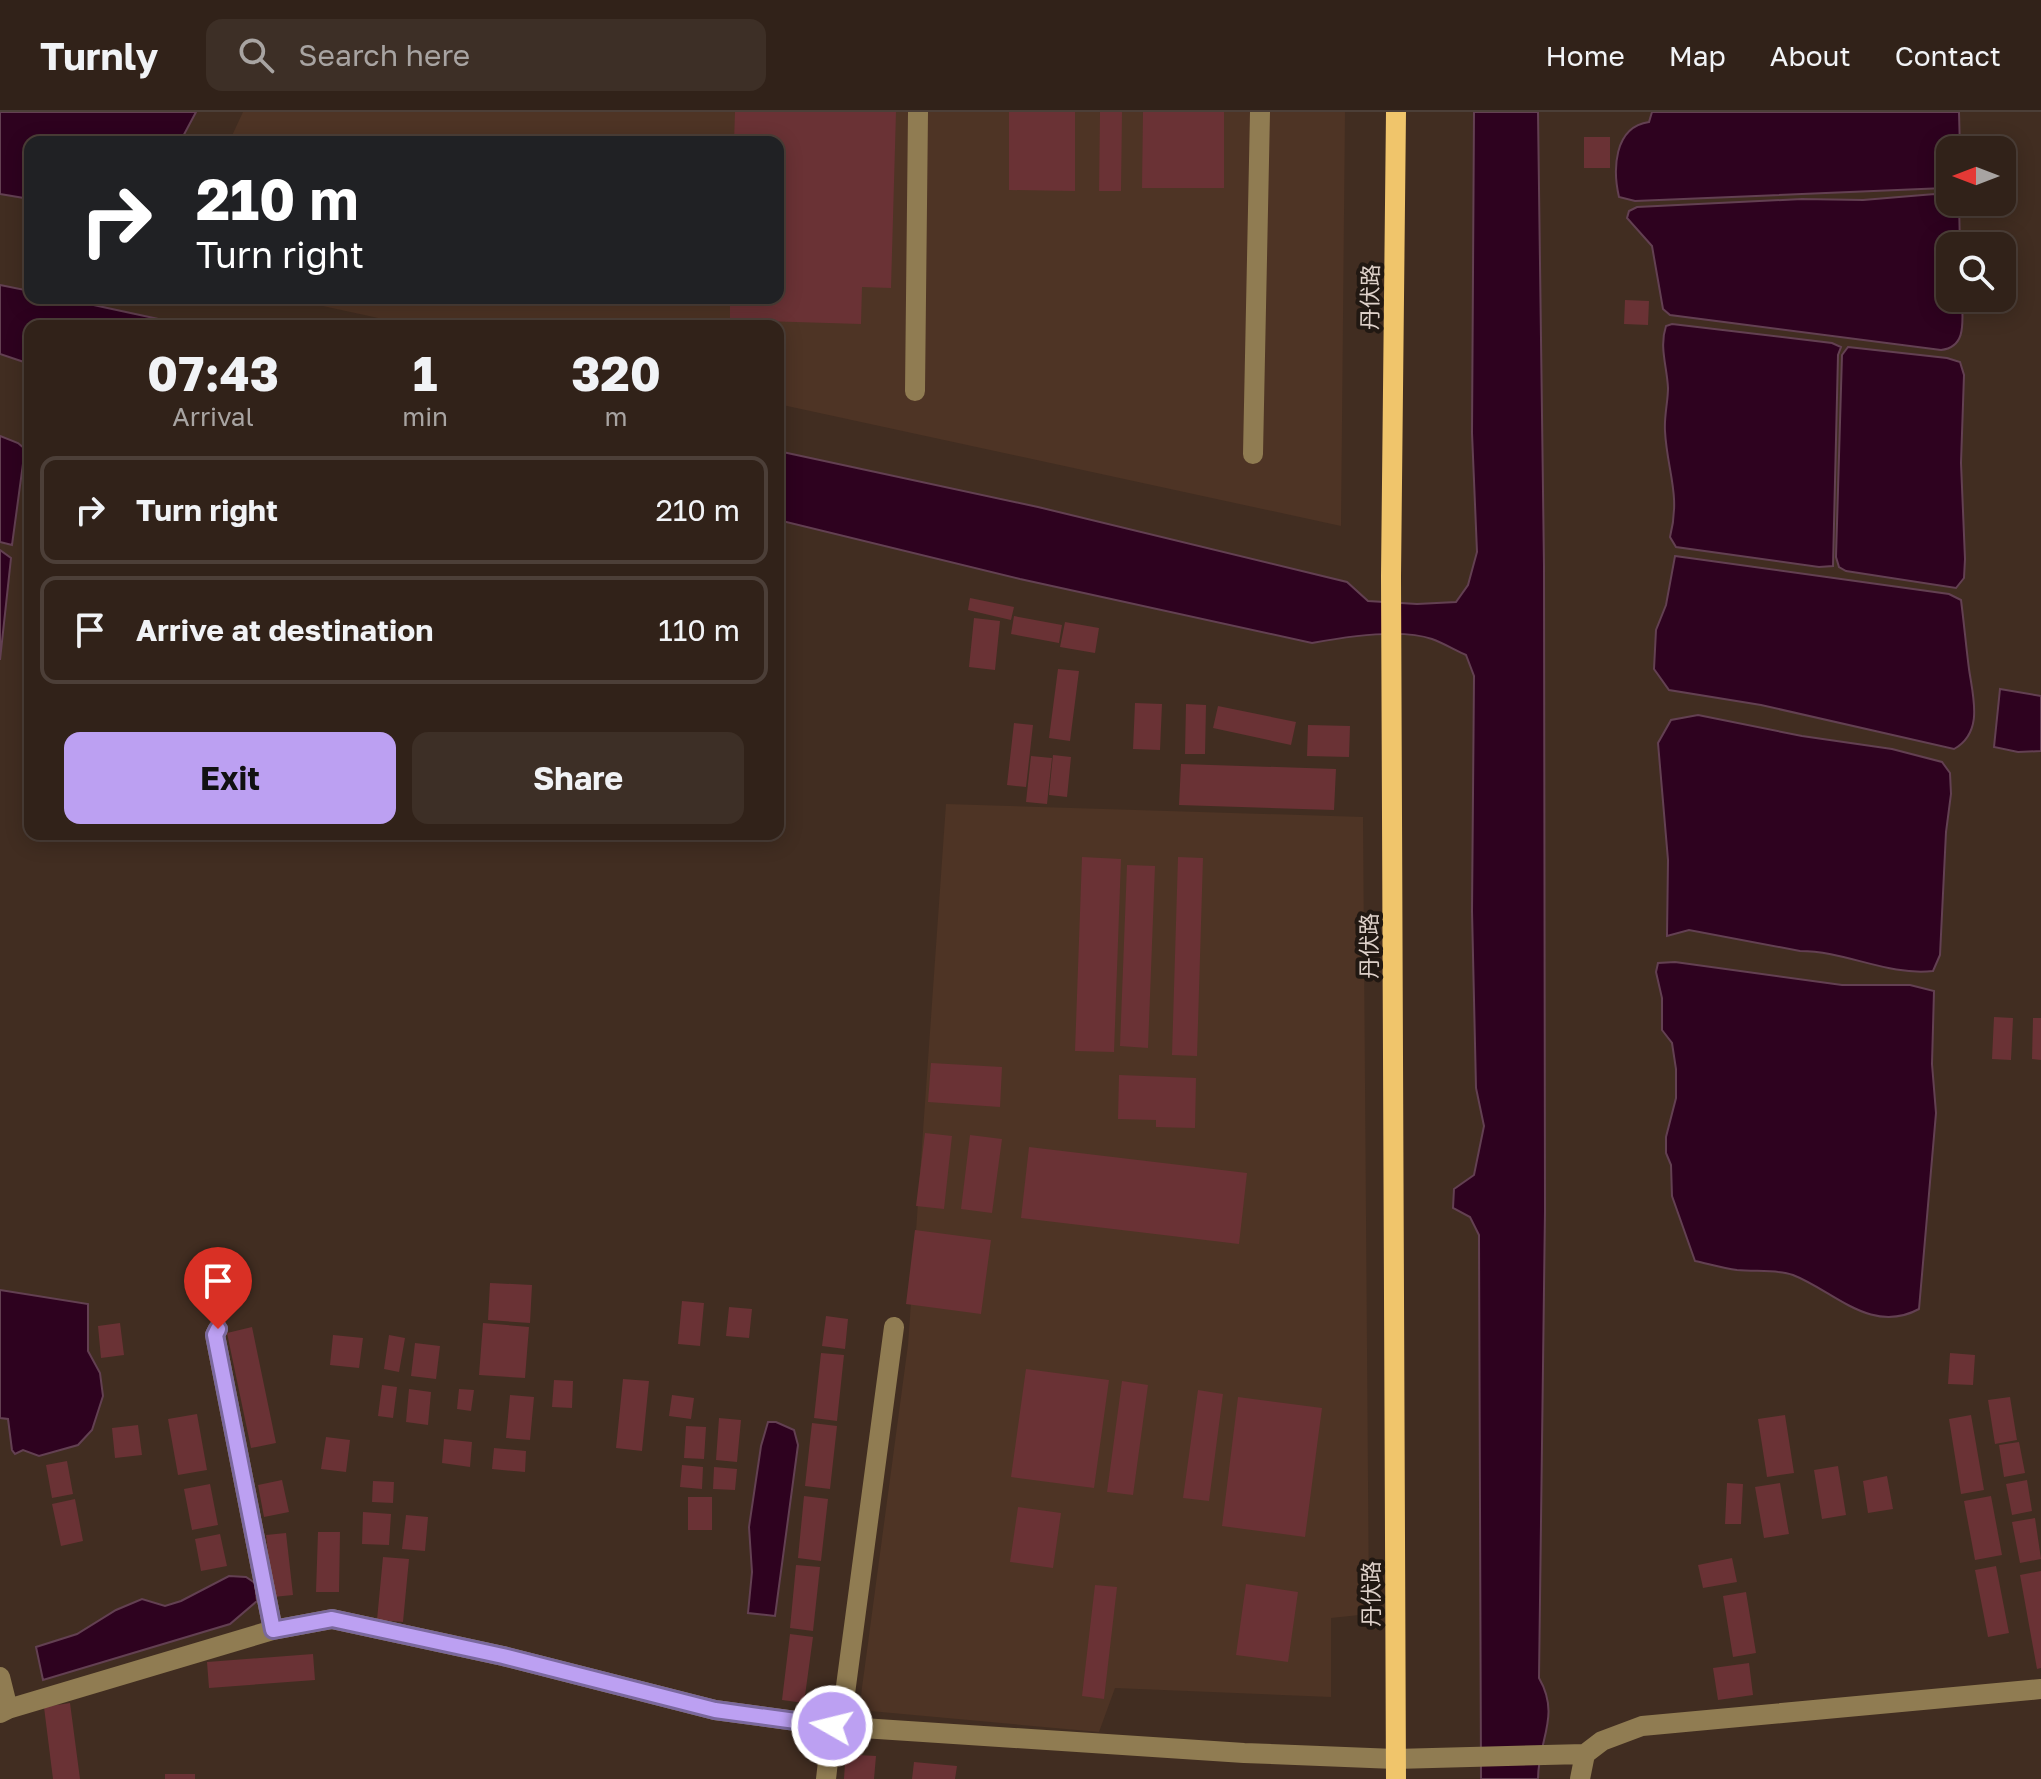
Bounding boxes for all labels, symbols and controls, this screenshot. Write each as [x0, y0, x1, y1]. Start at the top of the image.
search box [206, 19, 766, 91]
text: Turnly [40, 33, 158, 78]
icon: search [234, 33, 278, 77]
text: Search here [298, 37, 470, 73]
text: Home [1546, 39, 1625, 72]
text: Map [1669, 39, 1726, 72]
text: About [1770, 39, 1851, 72]
text: Contact [1895, 39, 2001, 72]
north arrow [1936, 136, 2016, 216]
map controls [1936, 136, 2016, 312]
text: 210 m [196, 165, 358, 232]
icon: right [64, 168, 168, 272]
button: search [1936, 232, 2016, 312]
text: Turn right [196, 233, 364, 276]
street label: 丹伏路 [1355, 264, 1384, 330]
text: 07:43 [147, 344, 279, 402]
text: 1 [413, 344, 437, 402]
text: 320 [571, 344, 661, 402]
text: Arrival [172, 401, 254, 432]
text: min [402, 401, 448, 432]
text: m [605, 401, 628, 432]
icon: right [68, 488, 112, 532]
text: Turn right [136, 492, 278, 528]
text: 210 m [655, 492, 740, 528]
icon: arrive [68, 608, 112, 652]
text: Arrive at destination [136, 612, 433, 648]
text: 110 m [658, 612, 740, 648]
button: Exit [64, 732, 396, 824]
button: Share [412, 732, 744, 824]
street label: 丹伏路 [1355, 913, 1382, 979]
pin [184, 1247, 252, 1329]
icon: arrive [196, 1259, 240, 1303]
street label: 丹伏路 [1357, 1561, 1384, 1627]
position arrow [790, 1684, 874, 1768]

